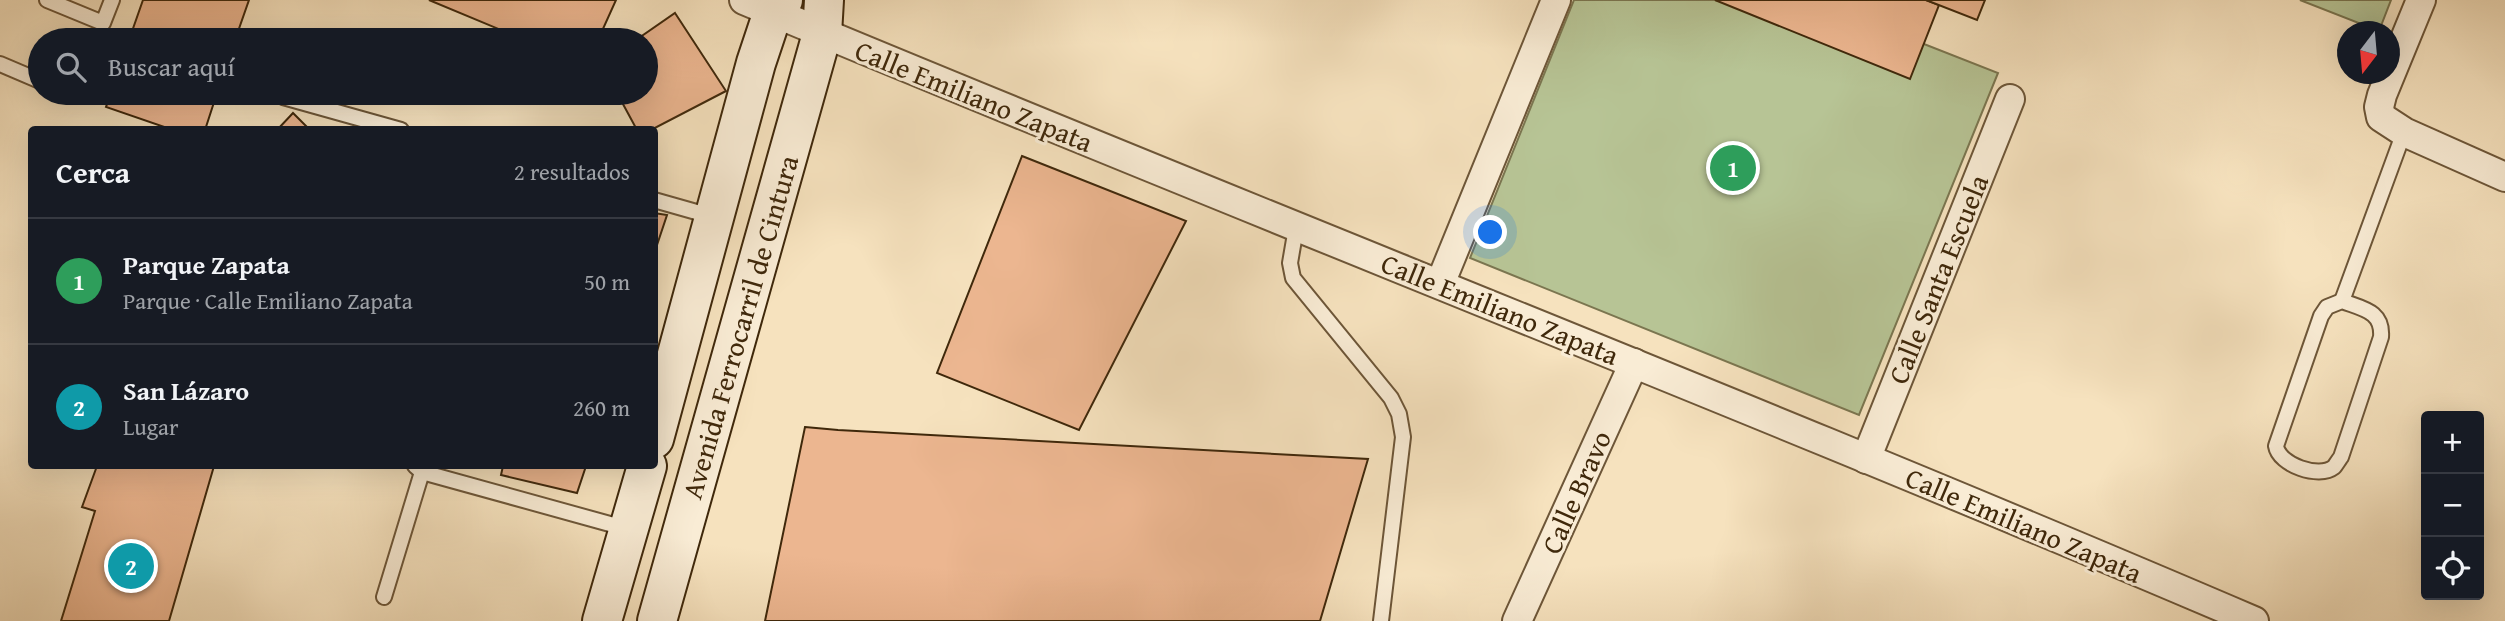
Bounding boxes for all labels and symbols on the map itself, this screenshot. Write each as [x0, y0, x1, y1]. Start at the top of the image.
north arrow [2337, 21, 2400, 84]
street label: Calle Emiliano Zapata [849, 29, 1100, 162]
pin: 1 [1710, 142, 1756, 194]
street label: Avenida Ferrocarril de Cintura [671, 149, 808, 504]
street label: Calle Santa Escuela [1877, 167, 1998, 390]
your location [1473, 215, 1507, 249]
street label: Calle Emiliano Zapata [1375, 242, 1626, 375]
street label: Calle Bravo [1530, 424, 1621, 560]
street label: Calle Emiliano Zapata [1900, 456, 2149, 593]
pin: 2 [108, 540, 154, 592]

